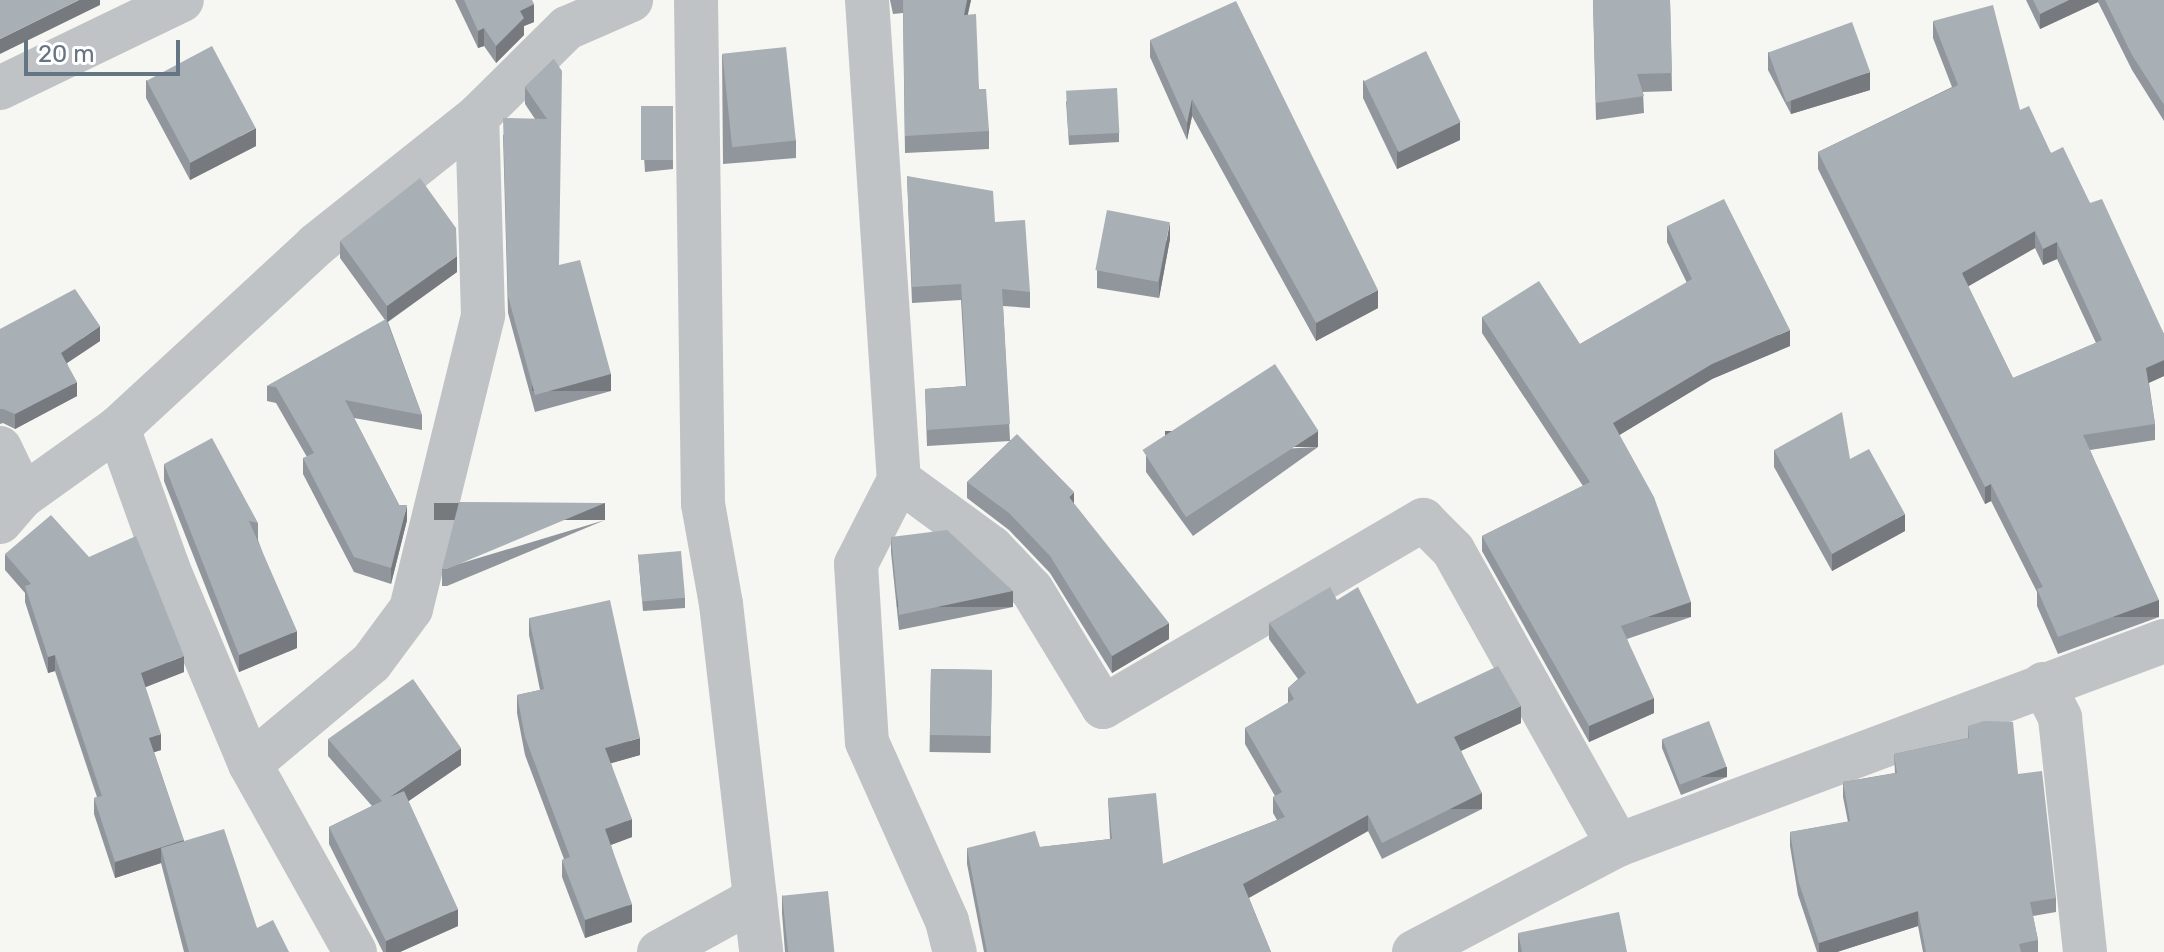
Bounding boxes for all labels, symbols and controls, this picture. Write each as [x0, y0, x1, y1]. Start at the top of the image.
scale bar [28, 24, 184, 74]
text: 20 m [38, 40, 95, 68]

